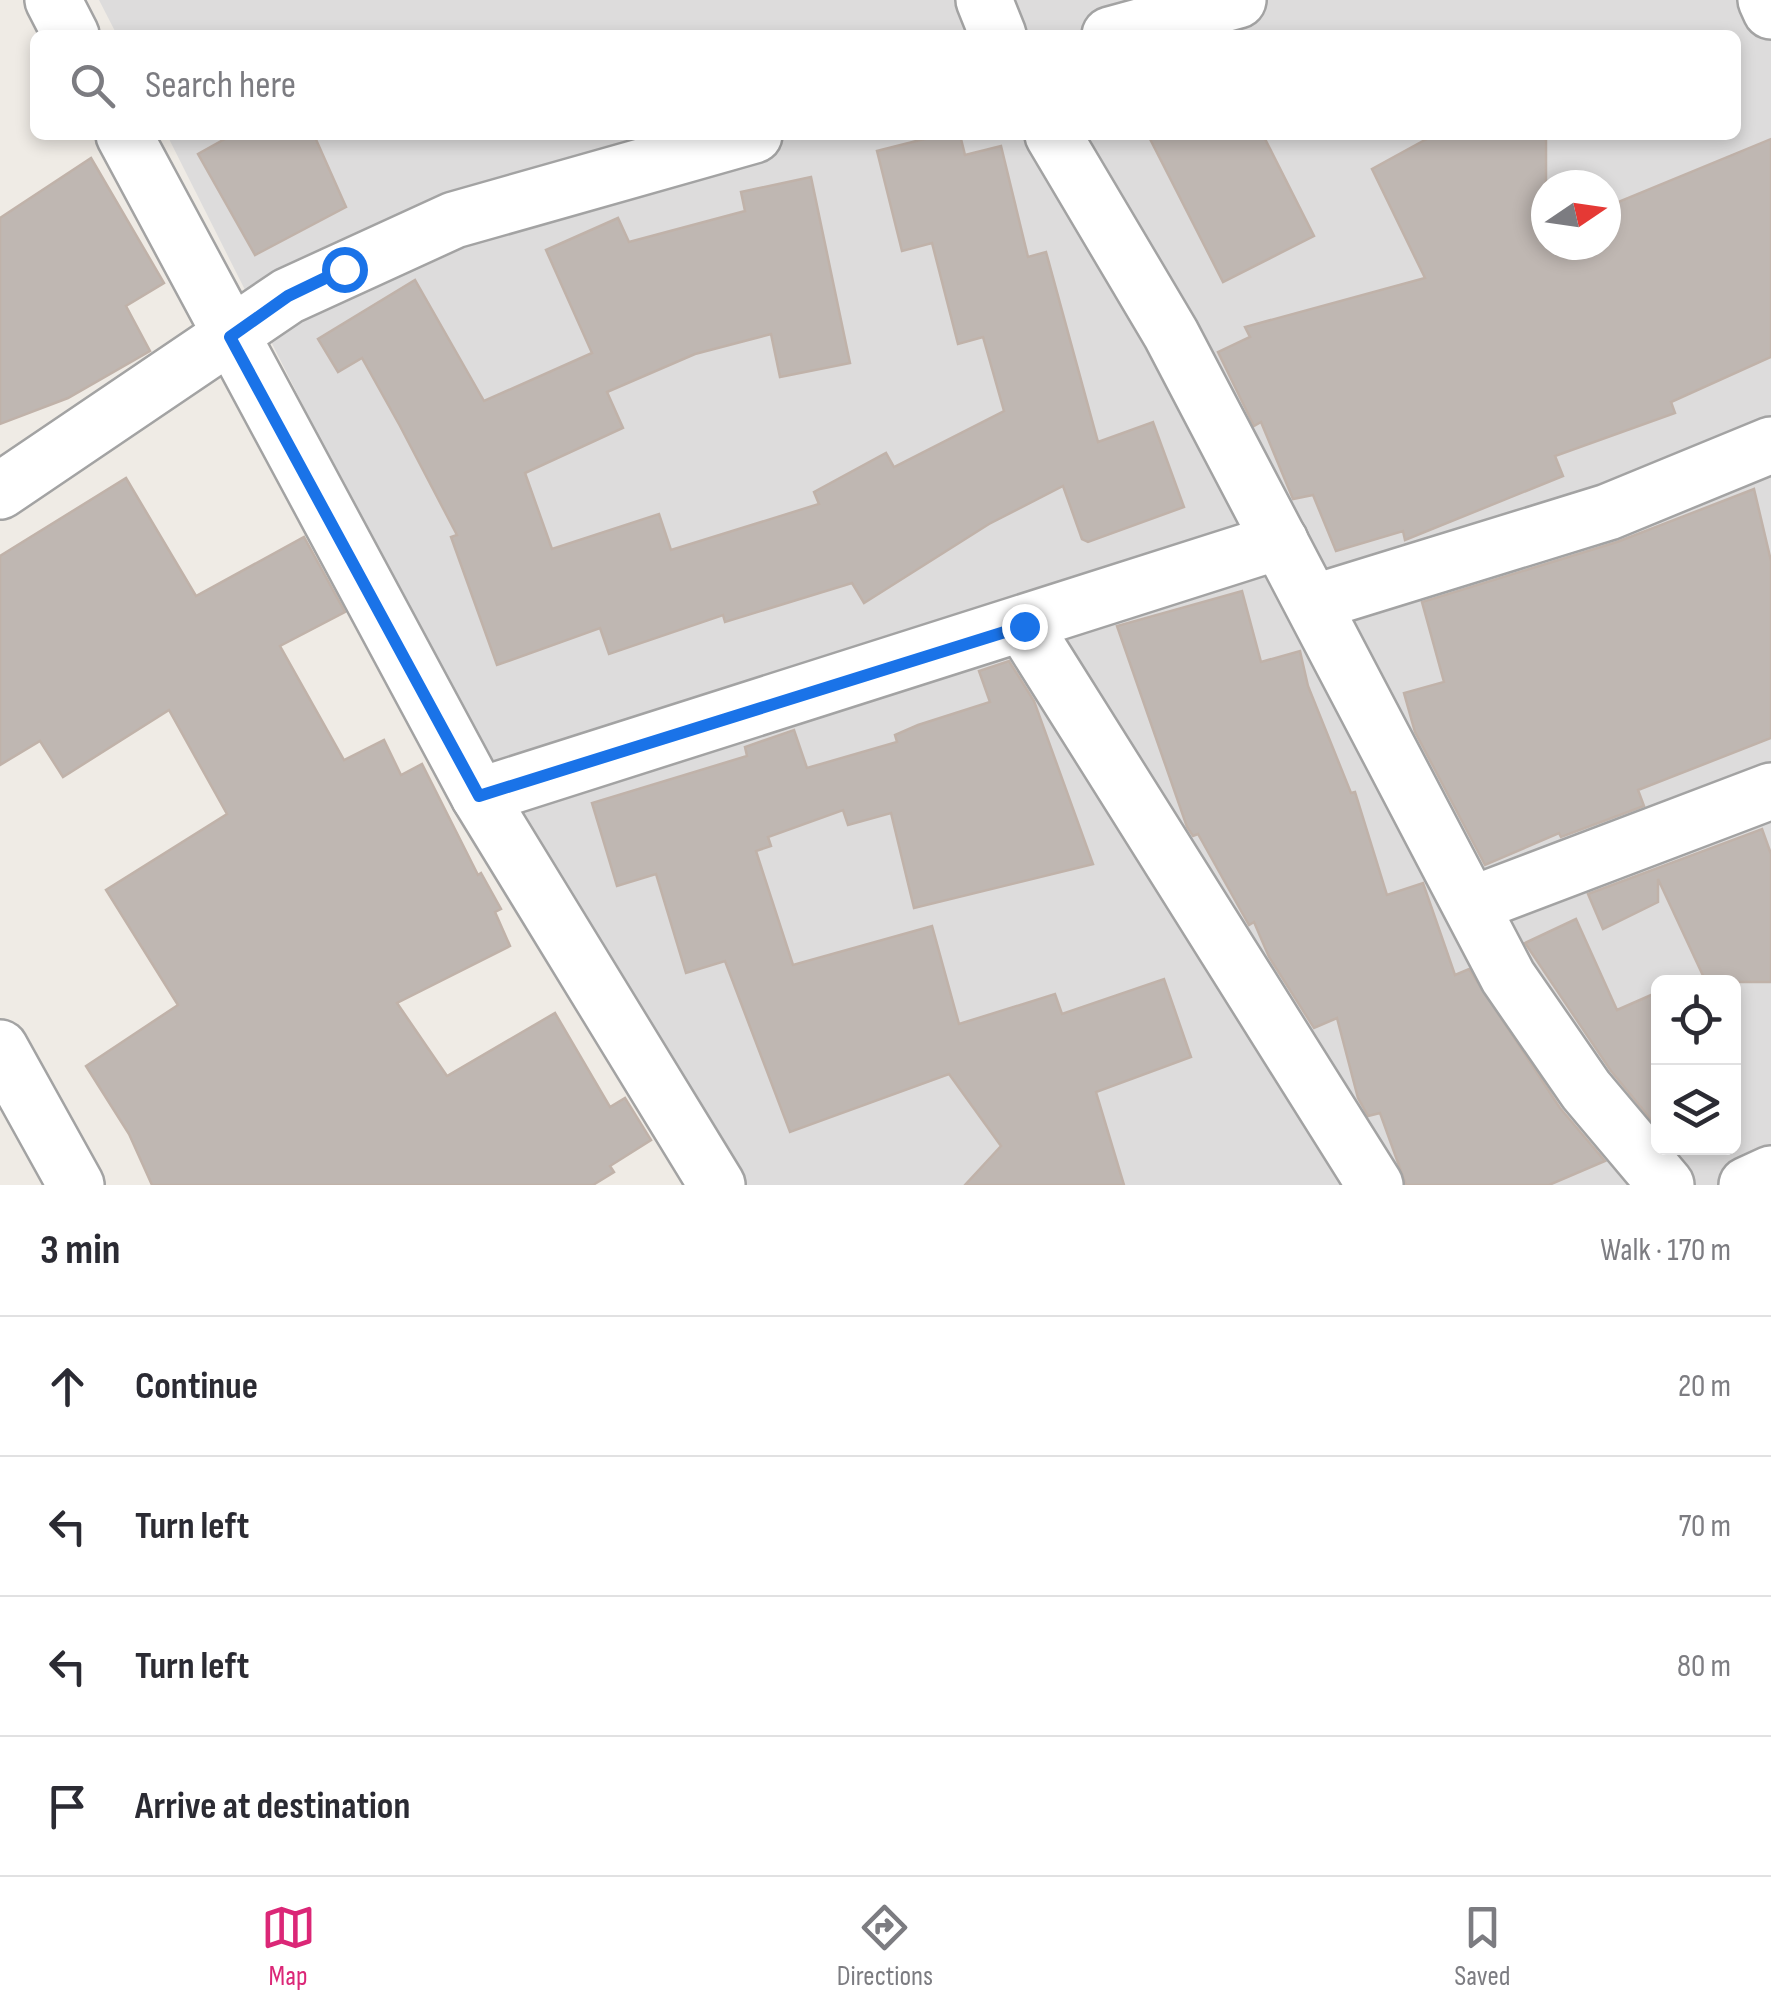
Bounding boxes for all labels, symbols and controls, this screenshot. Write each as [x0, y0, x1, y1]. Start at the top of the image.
search box [30, 30, 1741, 140]
icon: search [65, 58, 120, 113]
text: Search here [145, 63, 296, 108]
north arrow [1531, 170, 1621, 260]
route start [322, 247, 368, 293]
route end [1002, 604, 1048, 650]
map controls [1651, 975, 1741, 1155]
button: locate [1651, 975, 1741, 1065]
button: layers [1651, 1065, 1741, 1155]
text: 3 min [40, 1225, 120, 1276]
text: Walk · 170 m [1600, 1231, 1731, 1270]
icon: ahead [40, 1359, 95, 1414]
text: Continue [135, 1364, 258, 1409]
text: 20 m [1678, 1367, 1731, 1406]
icon: left [40, 1499, 95, 1554]
text: Turn left [135, 1504, 249, 1549]
text: 70 m [1678, 1507, 1731, 1546]
icon: left [40, 1639, 95, 1694]
text: Turn left [135, 1644, 249, 1689]
text: 80 m [1677, 1647, 1731, 1686]
icon: arrive [40, 1779, 95, 1834]
text: Arrive at destination [135, 1784, 410, 1829]
tab: Map [261, 1900, 316, 1993]
tab: Directions [837, 1900, 933, 1993]
tab: Saved [1454, 1900, 1510, 1993]

